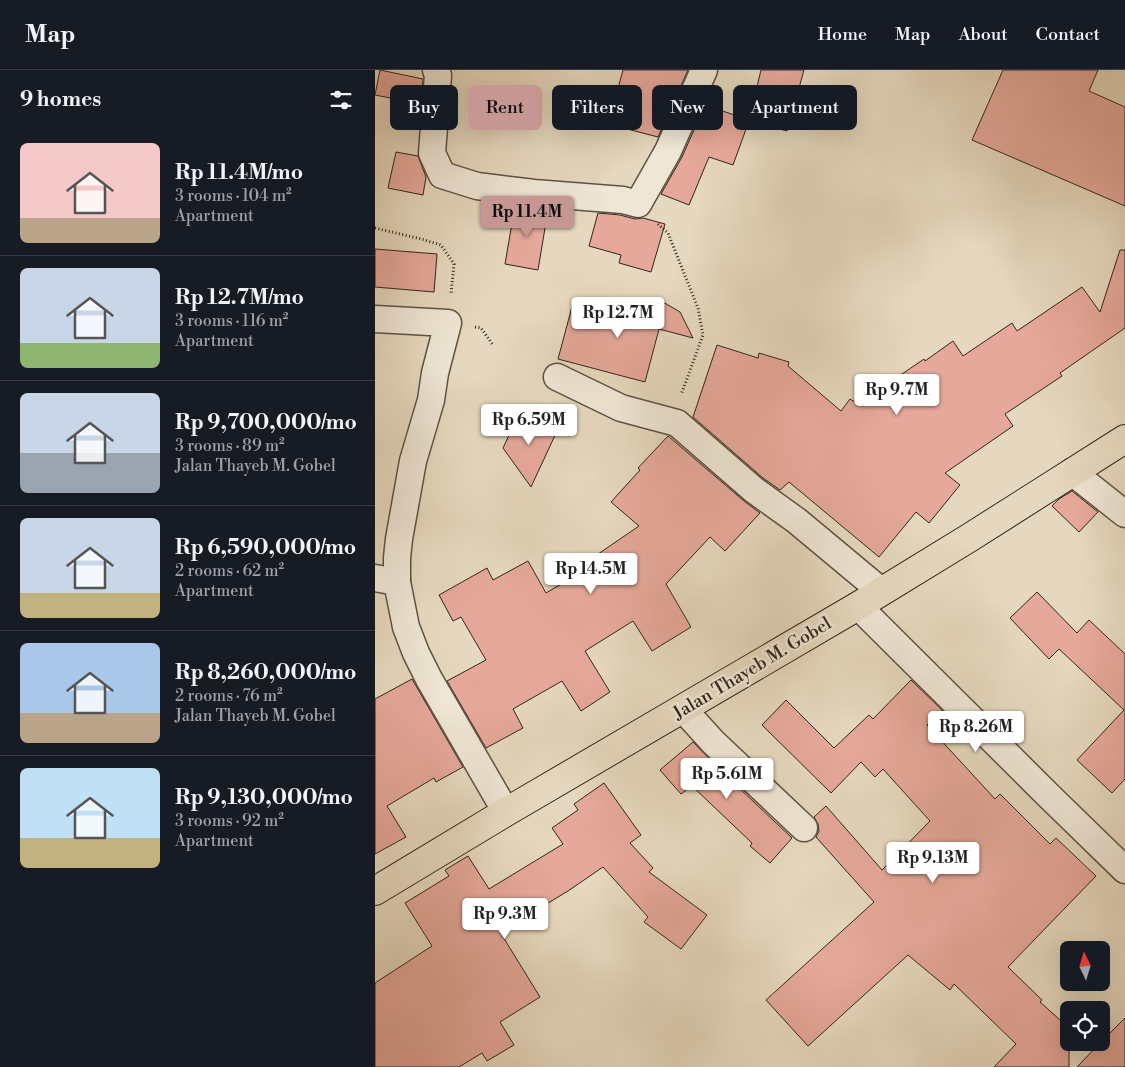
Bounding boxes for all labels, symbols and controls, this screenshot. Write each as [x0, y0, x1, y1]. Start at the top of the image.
text: Map [25, 20, 75, 50]
text: Home [818, 23, 867, 46]
text: Map [895, 23, 931, 46]
text: About [959, 23, 1008, 46]
text: Contact [1036, 23, 1100, 46]
chip: Buy [390, 85, 458, 130]
chip: Rent [468, 85, 542, 130]
chip: Filters [552, 85, 642, 130]
chip: New [652, 85, 723, 130]
chip: Apartment [733, 85, 857, 130]
icon: filters [327, 86, 355, 114]
text: 9 homes [20, 87, 101, 113]
text: Rp 11.4M/mo [175, 160, 303, 186]
icon: home [60, 163, 120, 223]
text: 3 rooms · 104 m² [175, 186, 292, 206]
pin: Rp 11.4M [475, 196, 579, 238]
text: Rp 11.4M [492, 202, 562, 222]
text: Apartment [175, 206, 254, 226]
text: Rp 12.7M/mo [175, 285, 304, 311]
icon: home [60, 288, 120, 348]
pin: Rp 12.7M [566, 296, 670, 339]
text: Rp 12.7M [582, 303, 654, 323]
text: 3 rooms · 116 m² [175, 311, 288, 331]
text: Apartment [175, 331, 254, 351]
pin: Rp 9.7M [851, 374, 943, 416]
text: Rp 9.7M [865, 380, 929, 400]
pin: Rp 6.59M [477, 404, 581, 446]
text: Rp 9,700,000/mo [175, 410, 357, 436]
text: Rp 6.59M [492, 410, 566, 430]
icon: home [60, 413, 120, 473]
text: 3 rooms · 89 m² [175, 436, 285, 456]
text: Jalan Thayeb M. Gobel [175, 456, 336, 476]
text: Rp 6,590,000/mo [175, 535, 356, 561]
icon: home [60, 538, 120, 598]
pin: Rp 14.5M [539, 552, 643, 595]
text: Rp 14.5M [555, 559, 627, 579]
text: 2 rooms · 62 m² [175, 561, 284, 581]
text: Apartment [175, 581, 254, 601]
street label: Jalan Thayeb M. Gobel [668, 612, 836, 725]
text: Rp 8,260,000/mo [175, 660, 356, 686]
icon: home [60, 663, 120, 723]
text: 2 rooms · 76 m² [175, 686, 283, 706]
text: Jalan Thayeb M. Gobel [175, 706, 336, 726]
pin: Rp 8.26M [924, 710, 1028, 753]
text: Rp 8.26M [939, 717, 1013, 737]
pin: Rp 5.61M [675, 758, 779, 800]
text: Rp 5.61M [691, 764, 763, 784]
text: Rp 9,130,000/mo [175, 785, 353, 811]
icon: home [60, 788, 120, 848]
text: 3 rooms · 92 m² [175, 811, 284, 831]
text: Apartment [175, 831, 254, 851]
pin: Rp 9.13M [881, 842, 985, 884]
text: Rp 9.13M [897, 848, 969, 868]
pin: Rp 9.3M [459, 898, 551, 940]
text: Rp 9.3M [473, 904, 537, 924]
north arrow [1060, 941, 1110, 991]
map controls [1060, 941, 1110, 1051]
button: locate [1060, 1001, 1110, 1051]

